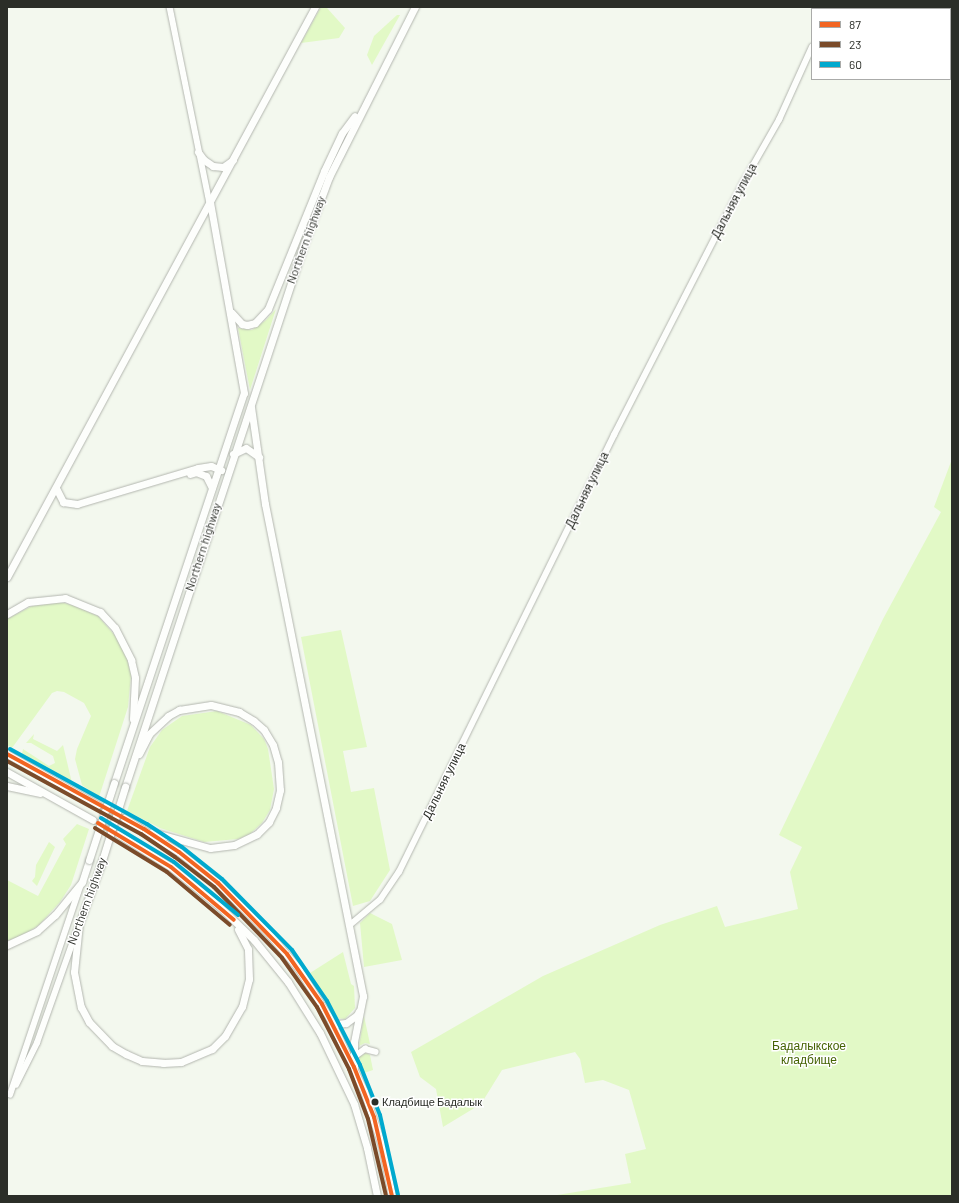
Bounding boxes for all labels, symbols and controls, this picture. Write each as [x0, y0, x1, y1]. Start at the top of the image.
legend [811, 8, 951, 80]
text: 87 [849, 17, 861, 31]
text: 23 [849, 37, 862, 51]
text: 60 [849, 57, 862, 71]
street label: Дальняя улица [708, 161, 760, 241]
street label: Northern highway [284, 194, 328, 286]
street label: Дальняя улица [562, 450, 612, 530]
street label: Northern highway [182, 501, 224, 593]
street label: Дальняя улица [419, 741, 469, 821]
street label: Northern highway [65, 855, 109, 947]
park label: Бадалыкское кладбище [772, 1039, 846, 1067]
place label: Кладбище Бадалык [382, 1095, 482, 1109]
marker: Кладбище Бадалык [370, 1097, 380, 1107]

